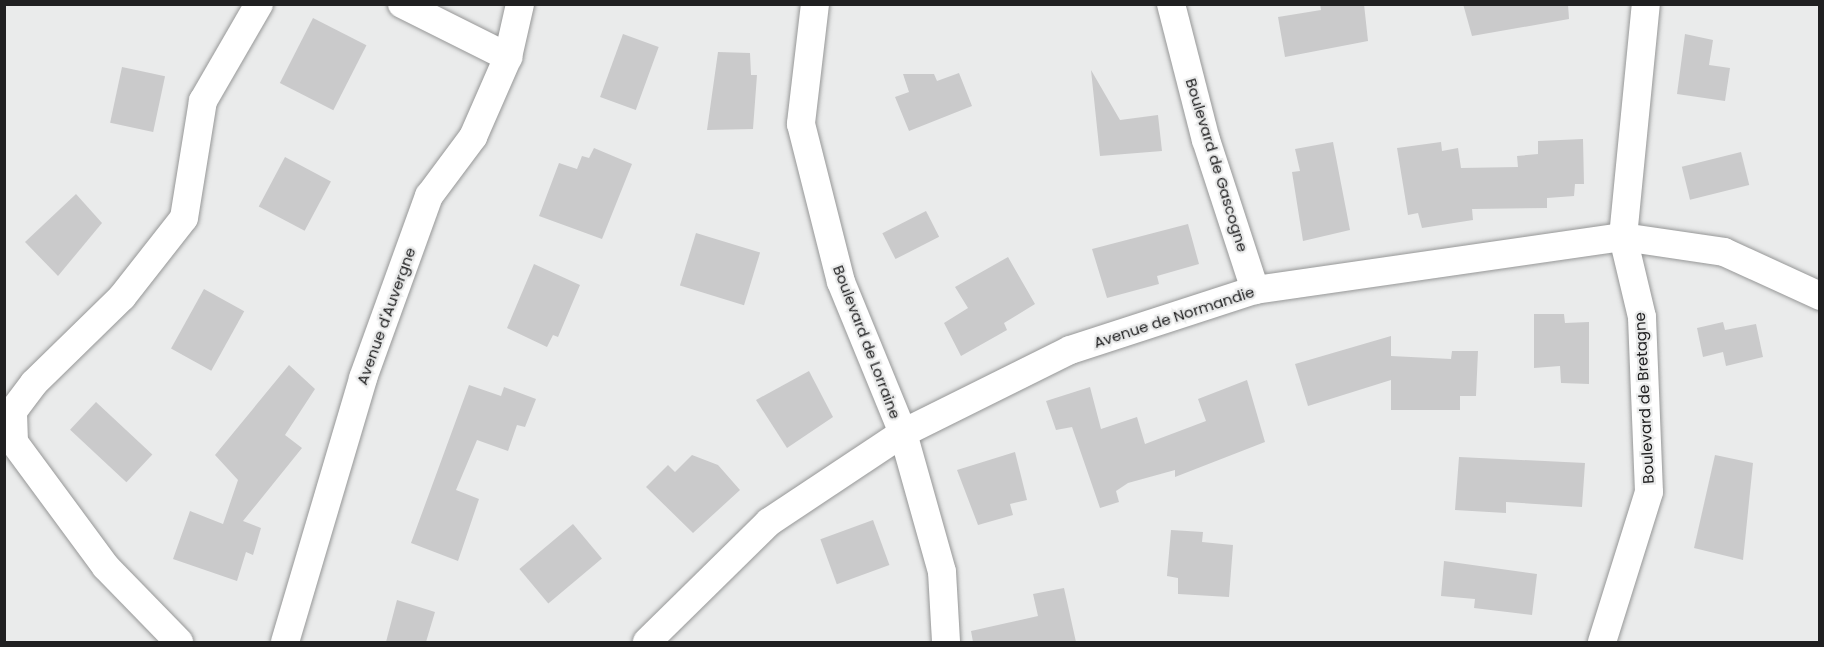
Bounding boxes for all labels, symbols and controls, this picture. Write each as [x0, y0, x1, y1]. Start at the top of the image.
street label: Boulevard de Gascogne [1182, 76, 1252, 254]
street label: Avenue d'Auvergne [353, 245, 419, 387]
street label: Boulevard de Lorraine [829, 263, 905, 421]
street label: Avenue de Normandie [1091, 283, 1257, 351]
street label: Boulevard de Bretagne [1631, 312, 1657, 484]

